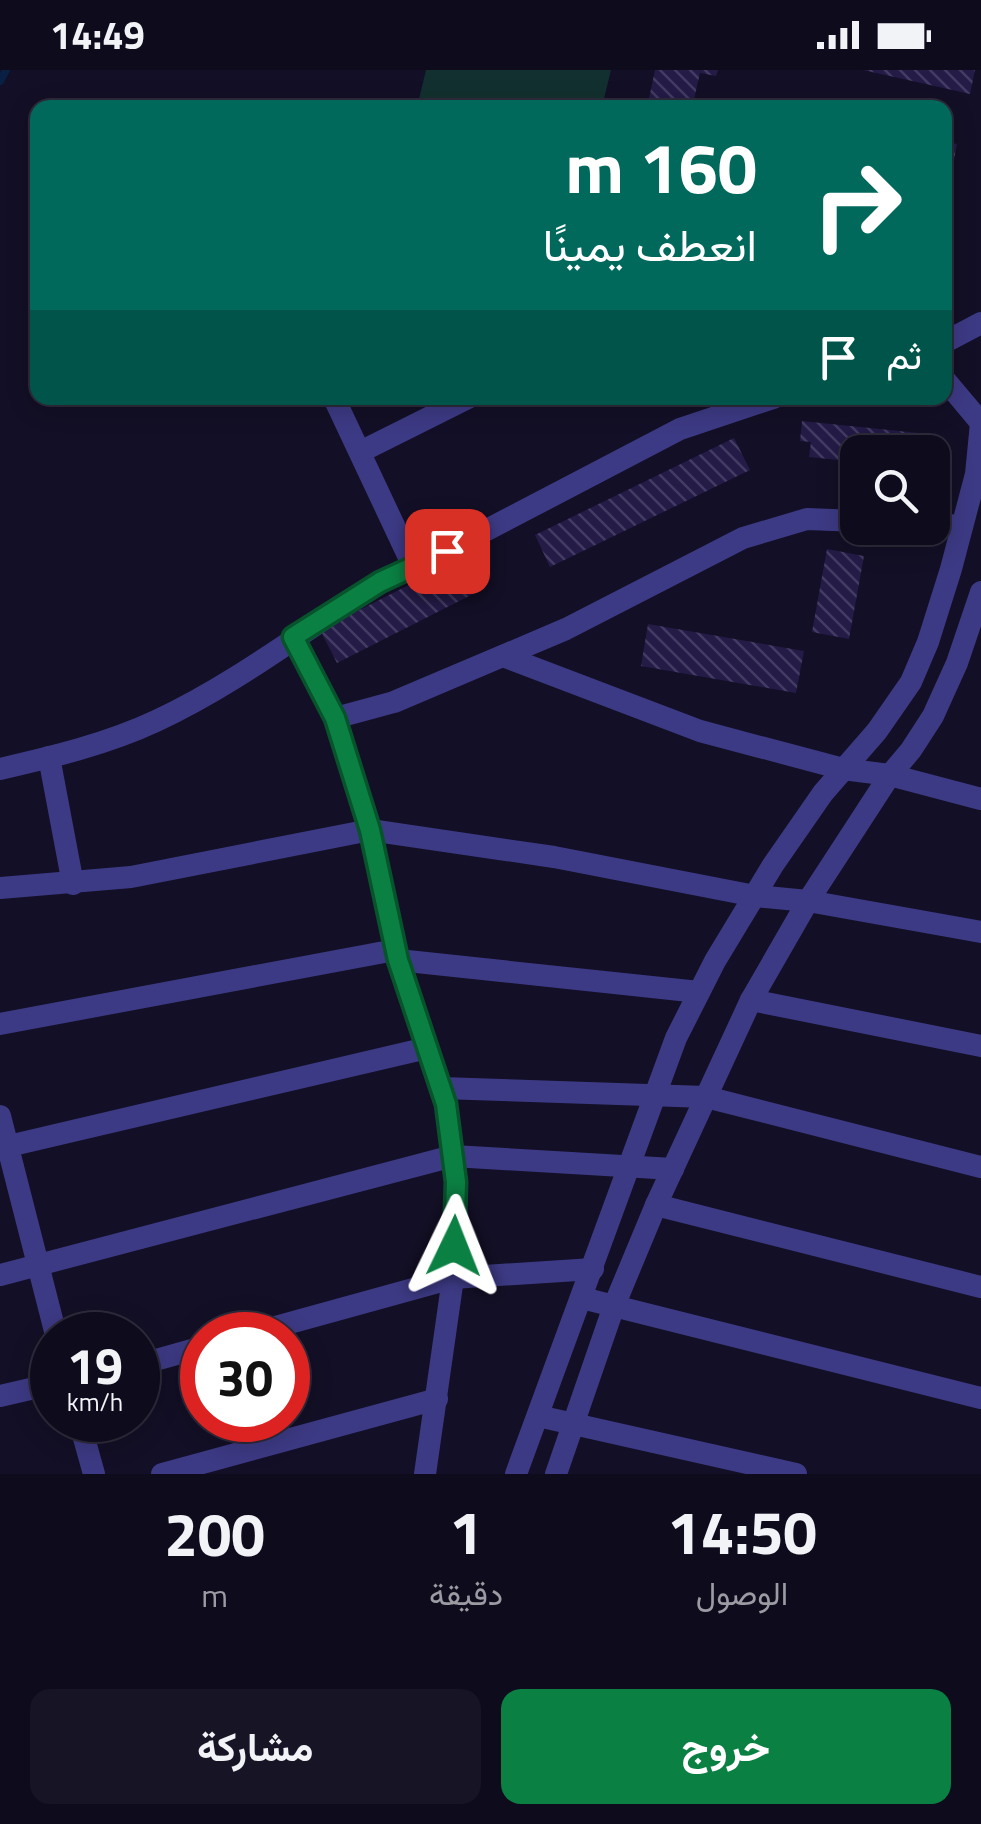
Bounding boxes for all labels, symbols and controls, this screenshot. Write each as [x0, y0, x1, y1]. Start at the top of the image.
text: 14:49 [50, 6, 145, 64]
text: 160 m [565, 114, 757, 220]
icon: right [792, 140, 922, 270]
text: انعطف يمينًا [543, 210, 757, 278]
text: ثم [886, 326, 922, 384]
icon: arrive [811, 330, 866, 385]
map controls [840, 435, 950, 545]
button: search [840, 435, 950, 545]
pin [405, 509, 490, 594]
icon: arrive [420, 524, 475, 579]
position arrow [402, 1194, 506, 1298]
speed limit sign: 30 [180, 1312, 310, 1442]
text: 19 [67, 1327, 123, 1403]
text: km/h [67, 1383, 123, 1421]
text: 1 [449, 1486, 483, 1577]
text: 14:50 [667, 1486, 817, 1577]
text: 200 [164, 1488, 265, 1579]
text: دقيقة [429, 1569, 503, 1617]
text: الوصول [696, 1569, 788, 1617]
text: m [201, 1571, 228, 1619]
button: مشاركة [30, 1689, 481, 1804]
button: خروج [501, 1689, 951, 1804]

